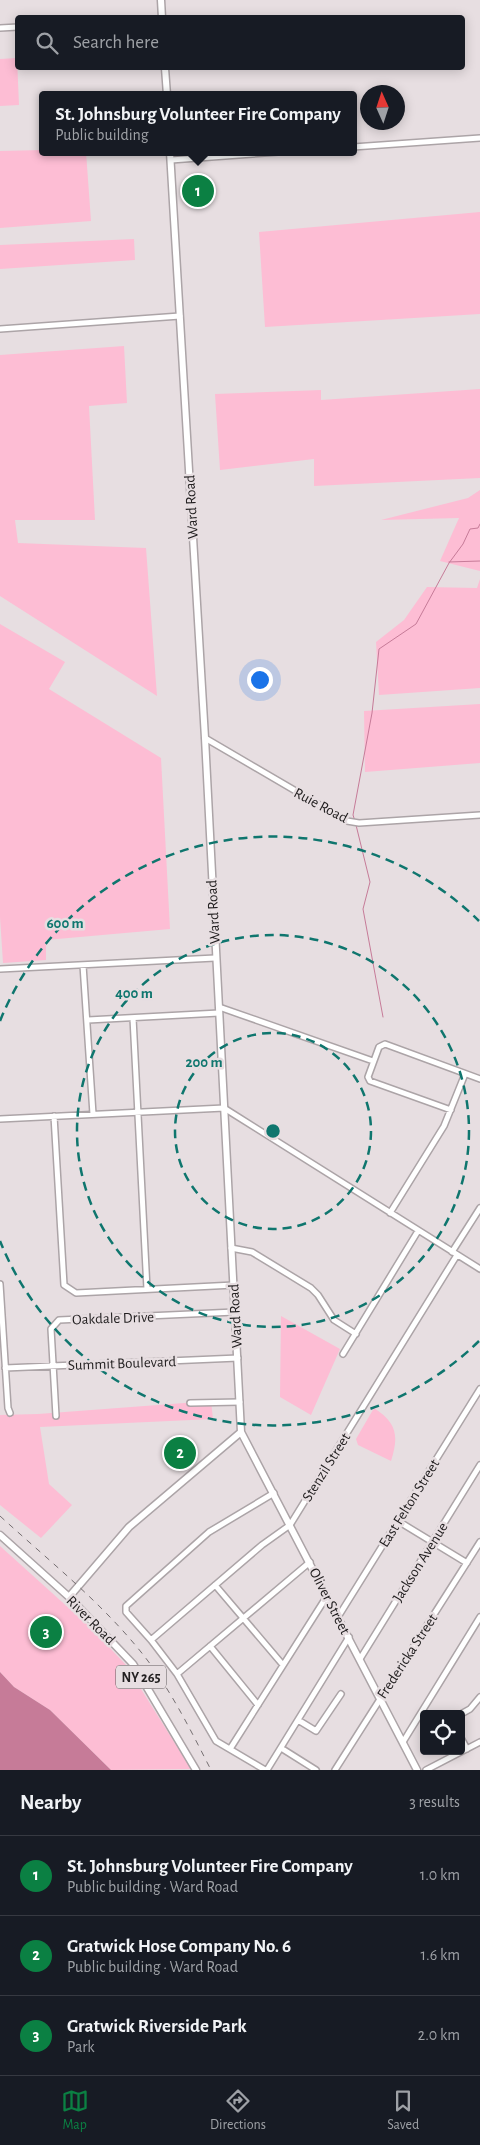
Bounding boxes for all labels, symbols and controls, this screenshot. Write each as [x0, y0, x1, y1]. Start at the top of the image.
search box [15, 15, 465, 70]
icon: search [33, 29, 61, 57]
text: Search here [73, 33, 159, 52]
north arrow [360, 85, 405, 130]
popup [39, 91, 357, 156]
text: St. Johnsburg Volunteer Fire Company [55, 105, 341, 124]
text: Public building [55, 127, 149, 143]
pin: 1 [182, 172, 214, 210]
street label: Ward Road [182, 474, 201, 539]
your location [247, 667, 273, 693]
street label: Ruie Road [291, 785, 350, 826]
street label: Ward Road [204, 879, 223, 944]
text: 600 m [46, 916, 84, 931]
text: 400 m [115, 986, 153, 1001]
text: 200 m [185, 1055, 223, 1070]
centre of rings [264, 1122, 282, 1140]
street label: Ward Road [226, 1283, 245, 1348]
street label: Oakdale Drive [72, 1310, 154, 1327]
street label: Summit Boulevard [68, 1354, 177, 1373]
street label: Stenzil Street [299, 1430, 353, 1504]
pin: 2 [164, 1434, 196, 1472]
street label: East Felton Street [376, 1456, 443, 1550]
street label: Jackson Avenue [390, 1520, 451, 1605]
street label: Oliver Street [306, 1566, 353, 1637]
street label: River Road [63, 1593, 118, 1648]
street label: Fredericka Street [374, 1611, 440, 1701]
pin: 3 [30, 1613, 62, 1651]
road number: NY 265 [116, 1665, 166, 1688]
map controls [420, 1710, 465, 1755]
button: locate [420, 1710, 465, 1755]
text: Nearby [20, 1792, 81, 1813]
text: 3 results [409, 1794, 460, 1810]
text: St. Johnsburg Volunteer Fire Company [67, 1857, 353, 1876]
text: 1 [33, 1867, 39, 1883]
text: 1.0 km [420, 1867, 460, 1883]
text: Public building · Ward Road [67, 1879, 238, 1895]
text: Gratwick Hose Company No. 6 [67, 1937, 291, 1956]
text: 2 [32, 1947, 40, 1963]
text: 1.6 km [421, 1947, 460, 1963]
text: Public building · Ward Road [67, 1959, 238, 1975]
text: Gratwick Riverside Park [67, 2017, 247, 2036]
text: 3 [33, 2027, 39, 2043]
text: 2.0 km [418, 2027, 460, 2043]
text: Park [67, 2039, 95, 2055]
tab: Map [61, 2087, 89, 2134]
tab: Directions [210, 2087, 266, 2134]
tab: Saved [387, 2087, 419, 2134]

